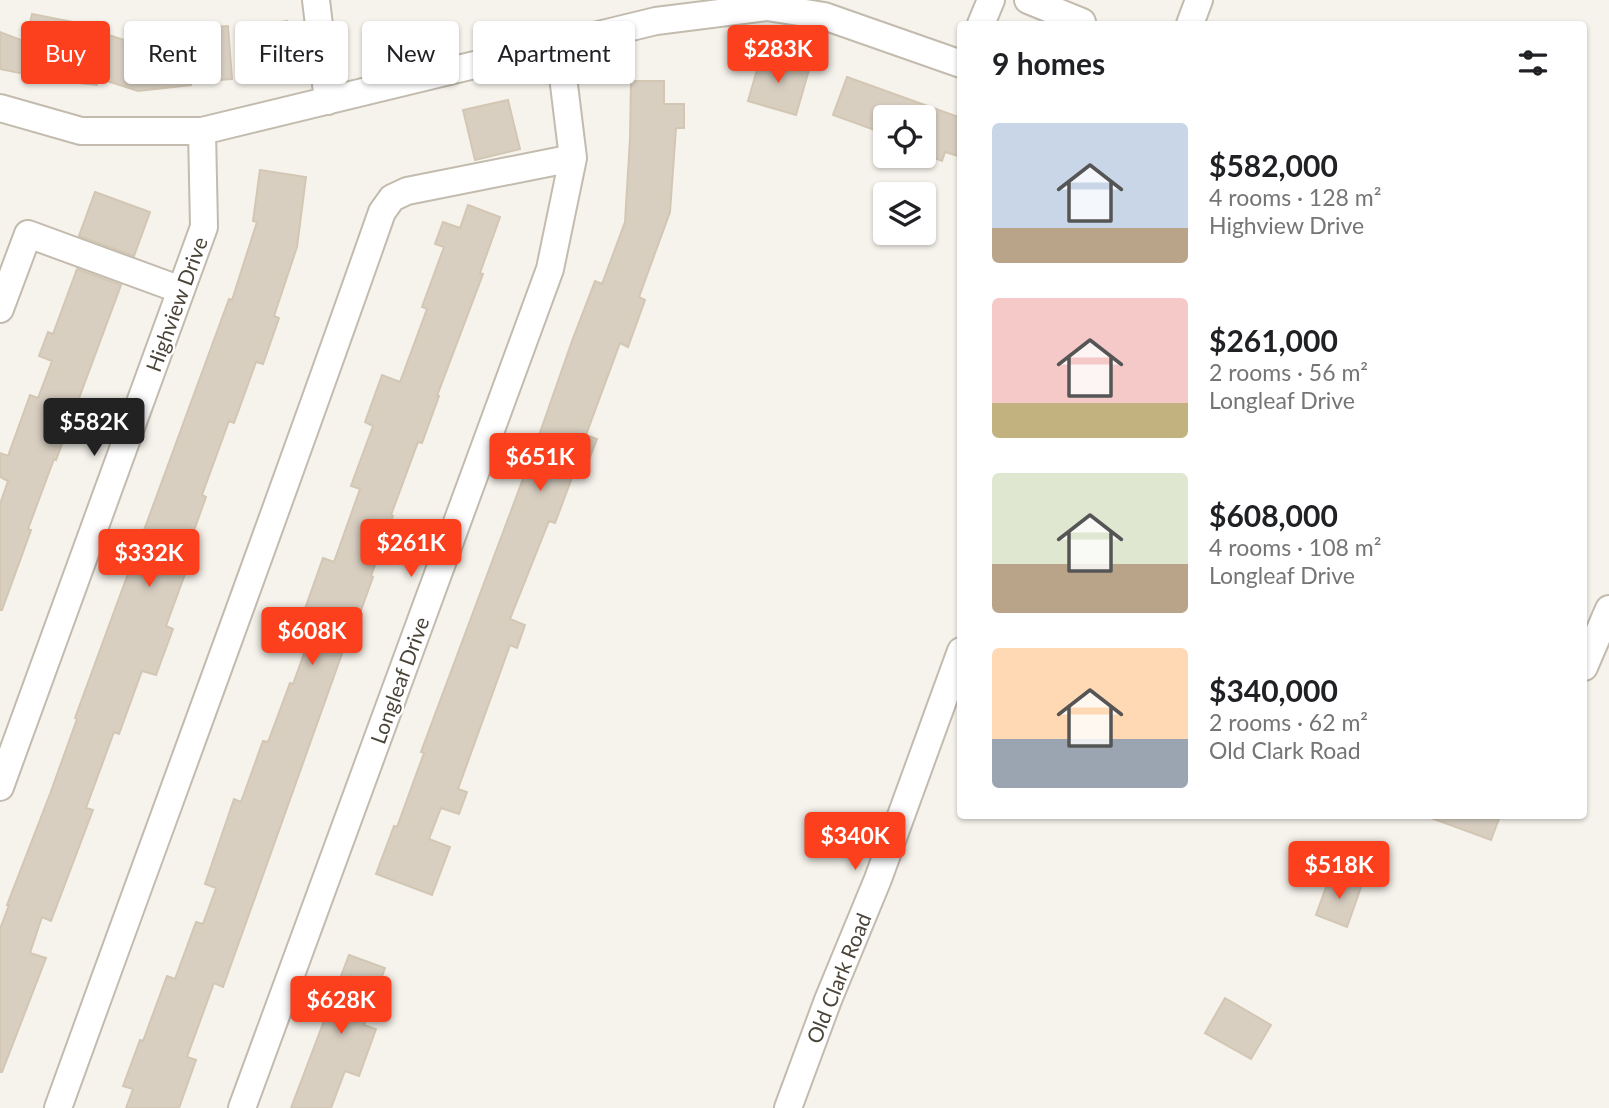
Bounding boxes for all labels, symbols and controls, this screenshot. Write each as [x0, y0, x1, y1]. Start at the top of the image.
chip: Buy [21, 21, 110, 84]
chip: Rent [124, 21, 221, 84]
chip: Filters [235, 21, 348, 84]
chip: New [362, 21, 459, 84]
chip: Apartment [473, 21, 635, 84]
pin: $283K [729, 25, 827, 85]
text: $283K [743, 34, 813, 62]
icon: filters [1514, 44, 1552, 82]
text: 9 homes [992, 45, 1105, 81]
map controls [873, 105, 936, 245]
button: locate [873, 105, 936, 168]
text: $582,000 [1209, 147, 1338, 183]
icon: home [1048, 151, 1132, 235]
button: layers [873, 182, 936, 245]
text: 4 rooms · 128 m² [1209, 183, 1381, 211]
text: Highview Drive [1209, 211, 1364, 239]
street label: Highview Drive [140, 233, 212, 375]
text: $261,000 [1209, 322, 1338, 358]
icon: home [1048, 326, 1132, 410]
text: 2 rooms · 56 m² [1209, 358, 1368, 386]
text: Longleaf Drive [1209, 386, 1355, 414]
pin: $582K [45, 398, 143, 458]
text: $582K [59, 407, 129, 435]
pin: $651K [491, 434, 589, 493]
text: $651K [505, 442, 575, 470]
text: $608,000 [1209, 497, 1338, 533]
icon: home [1048, 501, 1132, 585]
pin: $261K [362, 520, 460, 579]
text: $261K [376, 528, 446, 556]
pin: $332K [100, 530, 198, 589]
text: 4 rooms · 108 m² [1209, 533, 1381, 561]
text: $332K [114, 538, 184, 566]
text: Longleaf Drive [1209, 561, 1355, 589]
pin: $608K [263, 608, 361, 667]
street label: Longleaf Drive [364, 613, 434, 747]
text: $608K [277, 616, 347, 644]
text: $340,000 [1209, 672, 1338, 708]
icon: home [1048, 676, 1132, 760]
text: 2 rooms · 62 m² [1209, 708, 1368, 736]
text: Old Clark Road [1209, 736, 1361, 764]
pin: $340K [806, 812, 904, 872]
text: $340K [820, 821, 890, 849]
pin: $518K [1290, 842, 1388, 901]
text: $518K [1304, 850, 1374, 878]
street label: Old Clark Road [800, 909, 876, 1047]
pin: $628K [292, 976, 390, 1036]
text: $628K [306, 985, 376, 1013]

